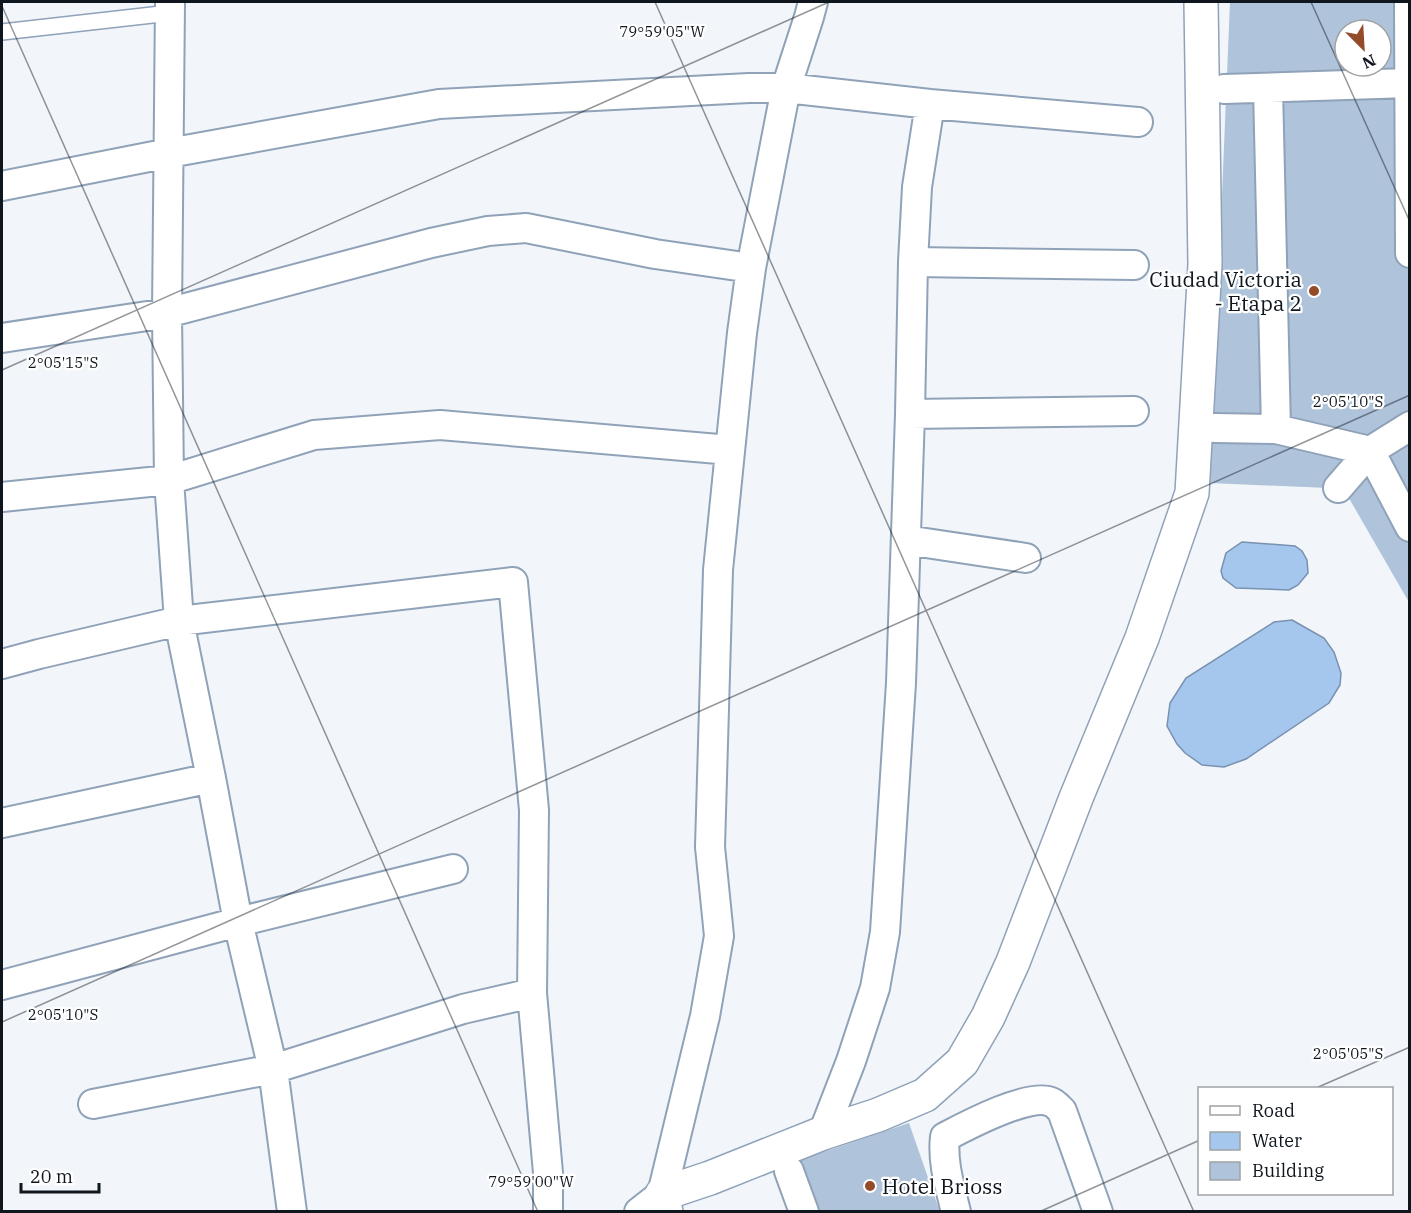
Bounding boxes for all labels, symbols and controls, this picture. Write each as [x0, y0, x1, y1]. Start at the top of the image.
north arrow [1333, 18, 1393, 78]
text: 79°59'05"W [619, 22, 705, 41]
text: N [1359, 50, 1379, 73]
place label: Ciudad Victoria - Etapa 2 [1149, 265, 1302, 317]
marker: Ciudad Victoria - Etapa 2 [1307, 284, 1321, 298]
text: 2°05'15"S [28, 353, 98, 372]
text: 2°05'10"S [1313, 392, 1383, 411]
text: 2°05'10"S [28, 1005, 98, 1024]
text: 2°05'05"S [1313, 1044, 1383, 1063]
legend [1198, 1087, 1393, 1195]
text: Road [1252, 1099, 1295, 1122]
text: Water [1252, 1129, 1302, 1152]
scale bar [21, 1156, 99, 1194]
text: Building [1252, 1159, 1324, 1182]
text: 20 m [30, 1165, 73, 1188]
text: 79°59'00"W [488, 1172, 574, 1191]
place label: Hotel Brioss [882, 1172, 1002, 1200]
marker: Hotel Brioss [863, 1179, 877, 1193]

